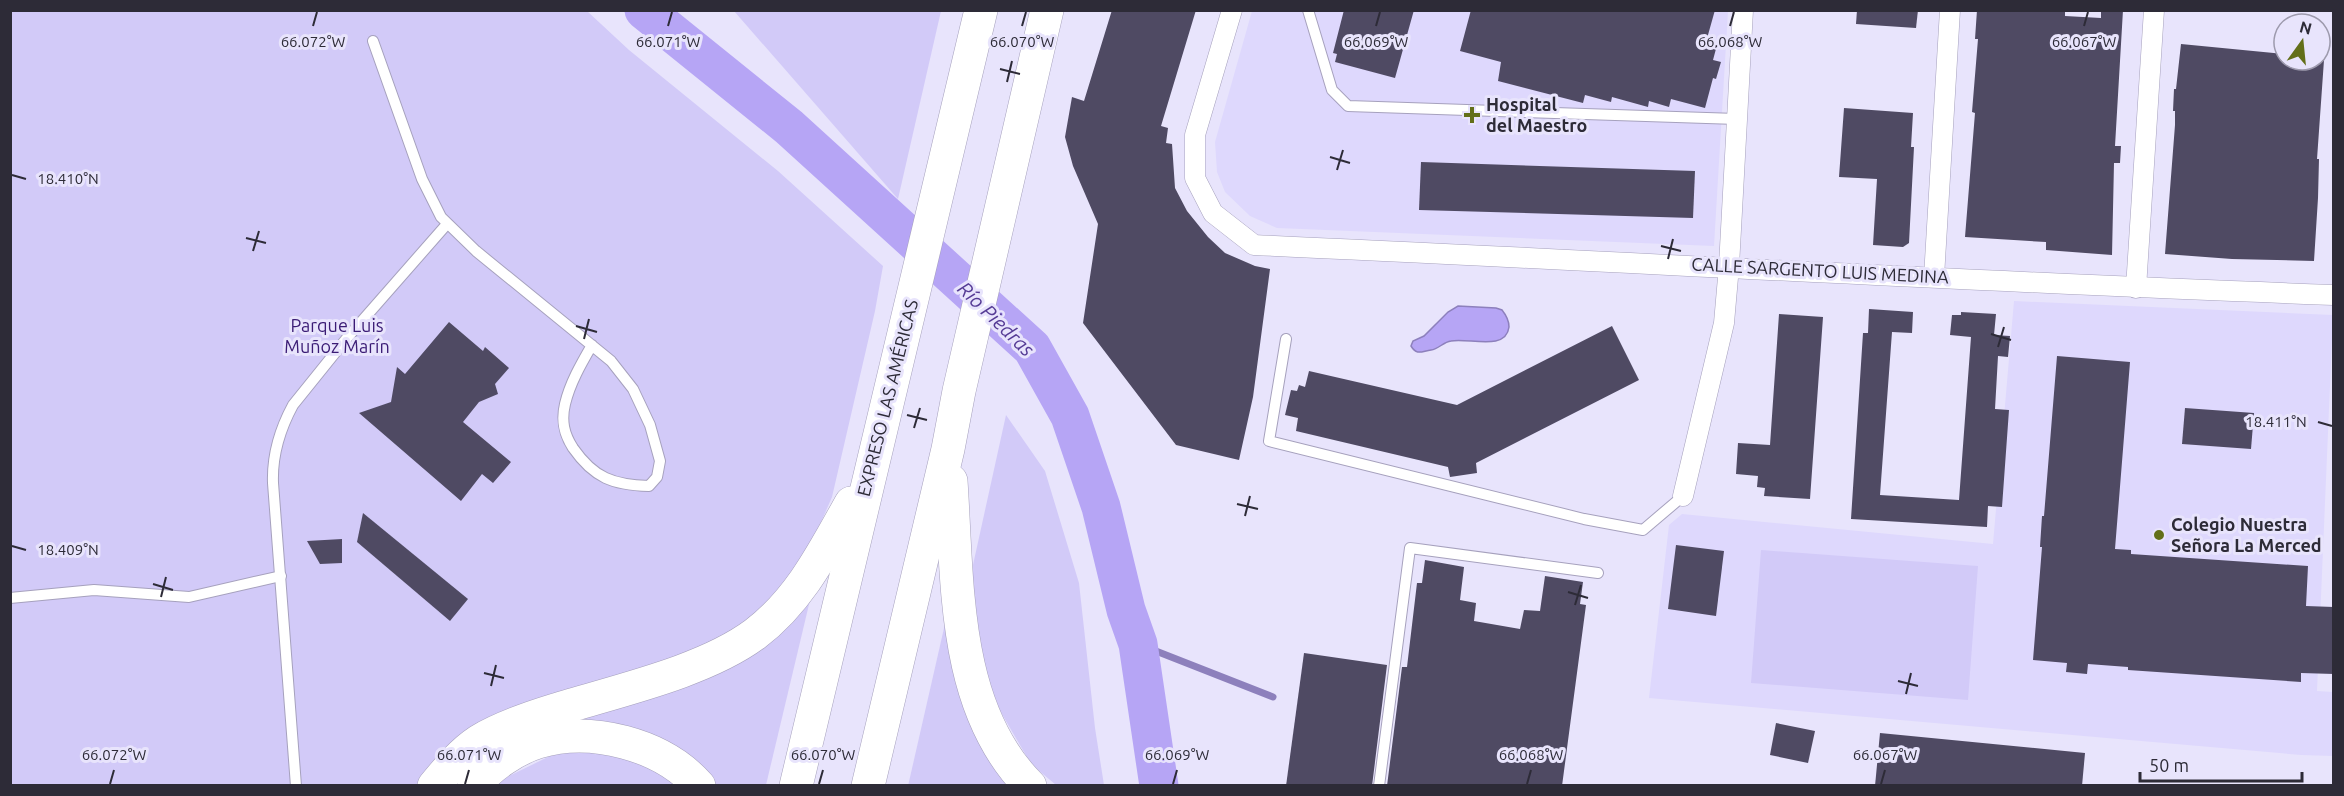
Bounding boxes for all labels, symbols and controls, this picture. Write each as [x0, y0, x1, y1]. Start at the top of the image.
north arrow [2272, 12, 2332, 72]
text: N [2298, 17, 2314, 38]
text: 66.072°W [281, 33, 345, 50]
text: 66.071°W [636, 33, 700, 50]
text: 66.070°W [990, 33, 1054, 50]
text: 66.069°W [1344, 33, 1408, 50]
text: 66.068°W [1698, 33, 1762, 50]
text: 66.067°W [2052, 33, 2116, 50]
place label: Hospital del Maestro [1486, 94, 1587, 135]
marker: Hospital del Maestro [1463, 106, 1481, 124]
text: 18.410°N [37, 170, 99, 187]
street label: CALLE SARGENTO LUIS MEDINA [1691, 253, 1950, 287]
water label: Río Piedras [953, 277, 1040, 361]
street label: EXPRESO LAS AMÉRICAS [852, 297, 921, 498]
park label: Parque Luis Muñoz Marín [284, 315, 390, 356]
text: 18.411°N [2245, 413, 2307, 430]
place label: Colegio Nuestra Señora La Merced [2171, 514, 2322, 555]
marker: Colegio Nuestra Señora La Merced [2152, 528, 2166, 542]
text: 18.409°N [37, 541, 99, 558]
scale bar [2140, 745, 2302, 783]
text: 66.072°W [82, 746, 146, 763]
text: 66.071°W [437, 746, 501, 763]
text: 66.070°W [791, 746, 855, 763]
text: 66.069°W [1145, 746, 1209, 763]
text: 66.068°W [1499, 746, 1563, 763]
text: 66.067°W [1853, 746, 1917, 763]
text: 50 m [2149, 755, 2189, 775]

